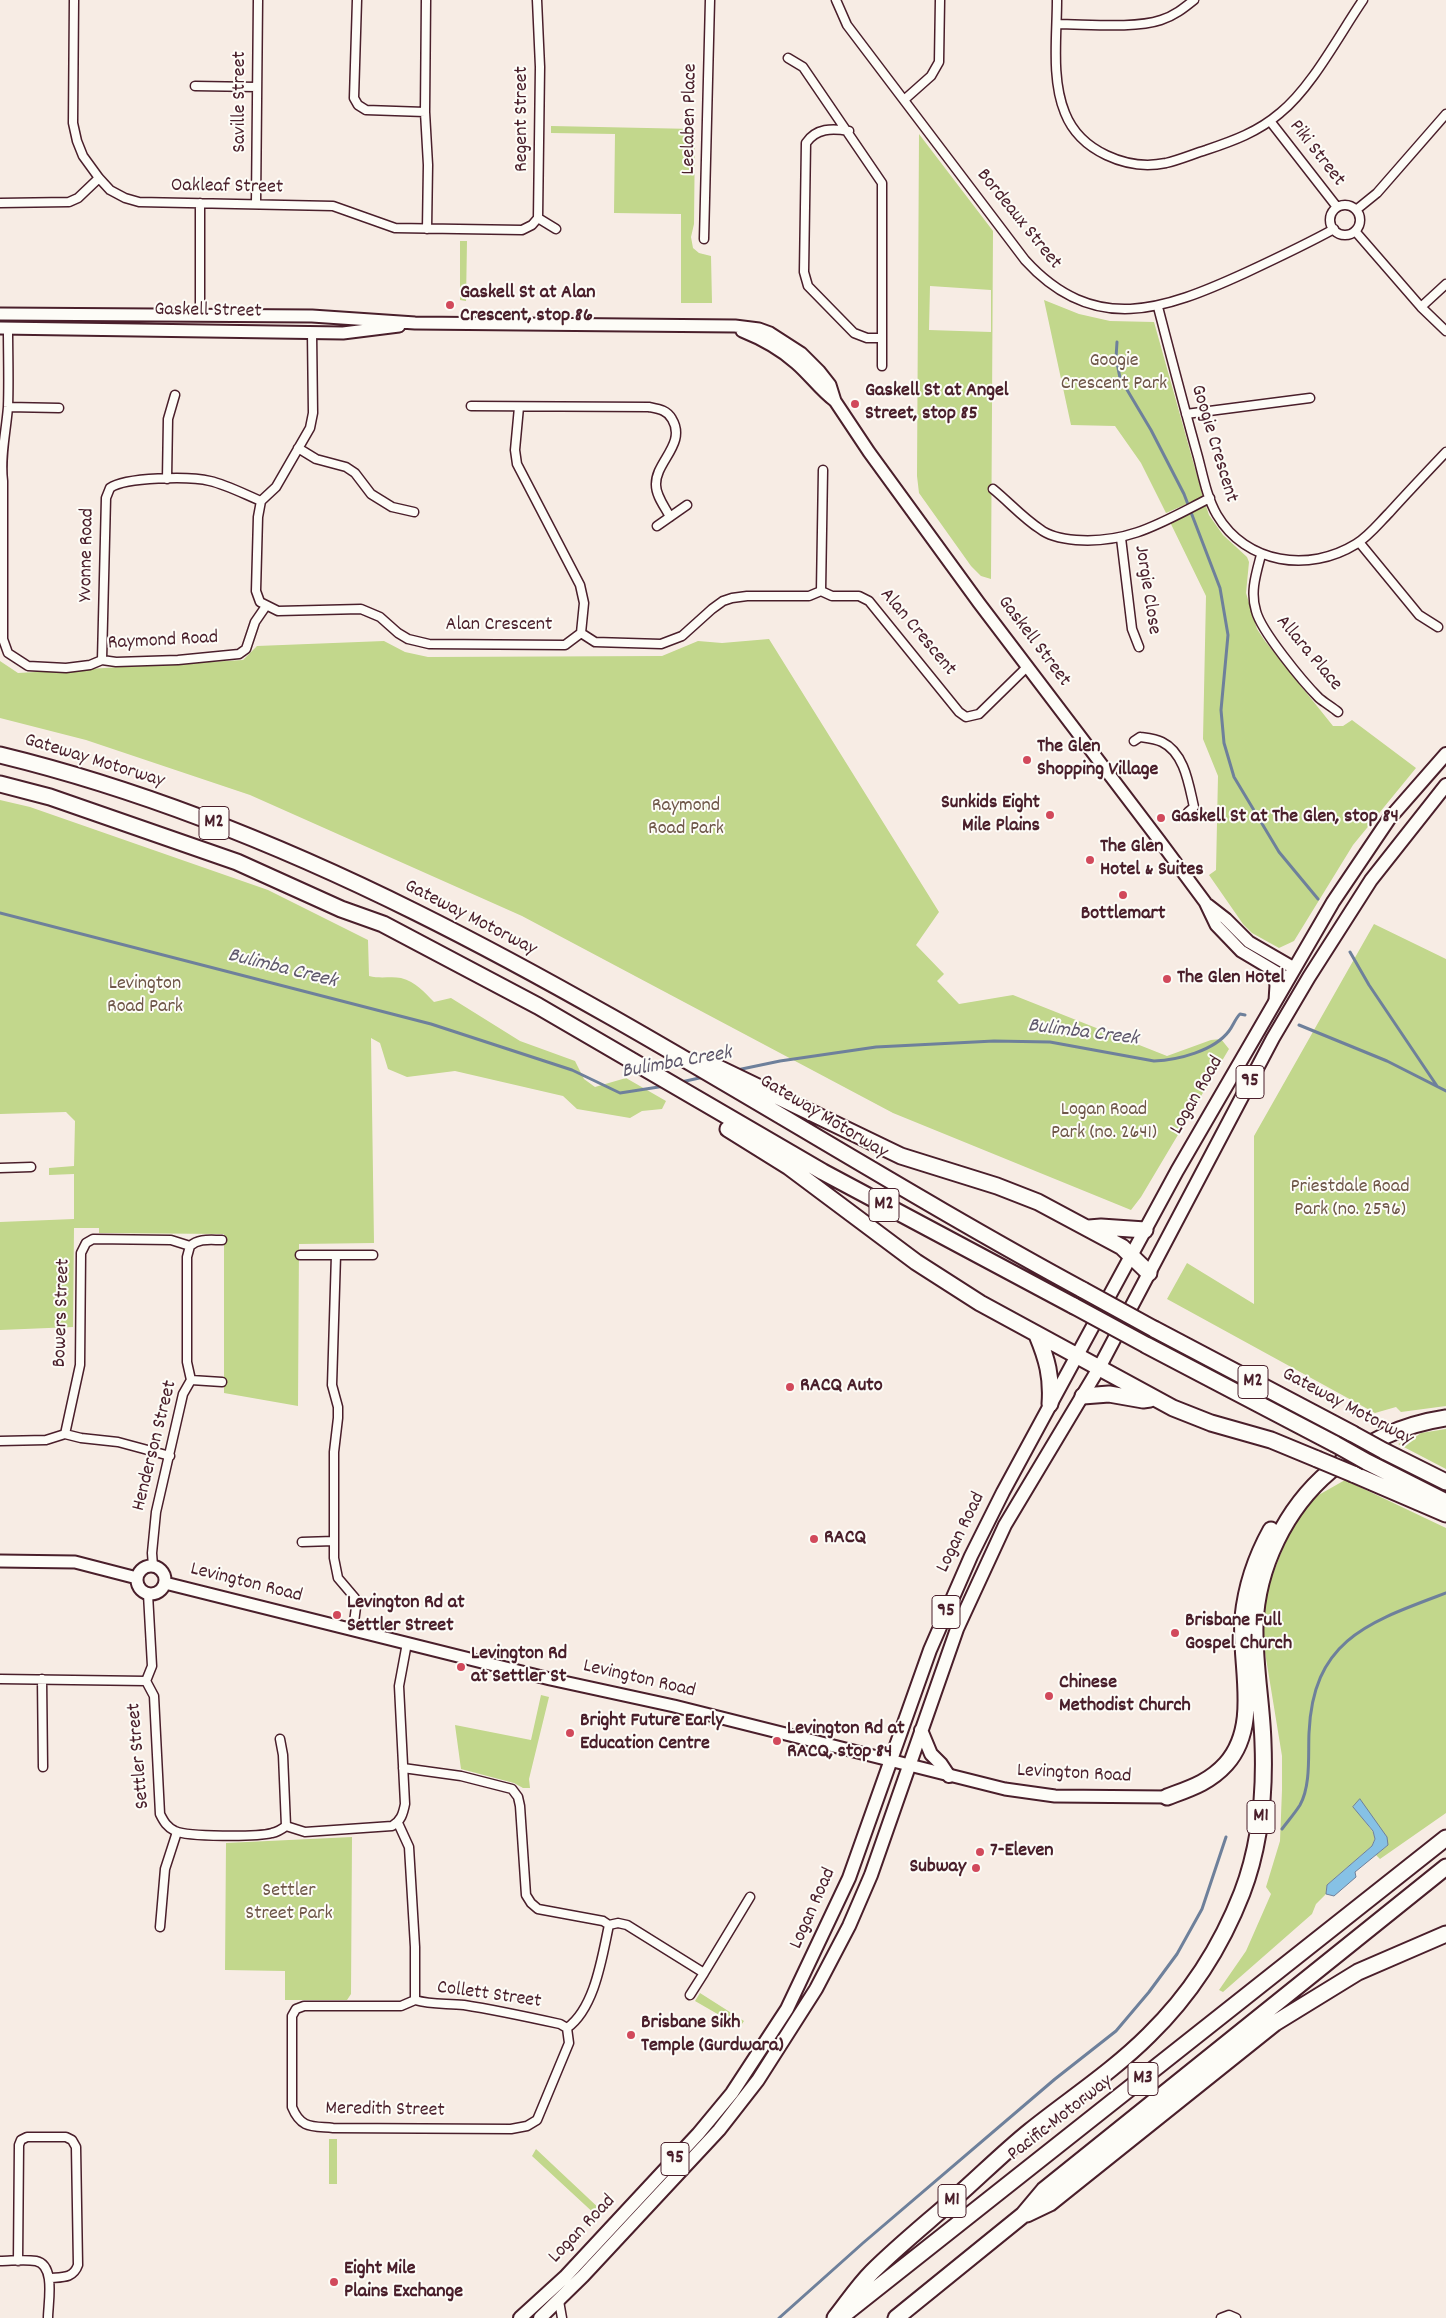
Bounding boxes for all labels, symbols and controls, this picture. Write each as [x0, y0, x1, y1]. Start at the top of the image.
street label: Saville Street [229, 51, 253, 153]
street label: Leelaben Place [678, 63, 704, 175]
street label: Regent Street [511, 66, 535, 172]
street label: Piki Street [1283, 116, 1349, 192]
street label: Bordeaux Street [970, 165, 1066, 275]
street label: Oakleaf Street [171, 175, 283, 201]
place label: Gaskell St at Alan Crescent, stop 86 [460, 282, 595, 329]
street label: Gaskell Street [154, 299, 262, 325]
marker: Gaskell St at Alan Crescent, stop 86 [444, 299, 456, 311]
park label: Googie Crescent Park [1061, 350, 1167, 397]
place label: Gaskell St at Angel Street, stop 85 [865, 380, 1009, 427]
street label: Googie Crescent [1184, 382, 1242, 506]
marker: Gaskell St at Angel Street, stop 85 [849, 398, 861, 410]
street label: Yvonne Road [75, 508, 101, 602]
street label: Jorgie Close [1127, 544, 1165, 636]
street label: Alan Crescent [873, 584, 961, 682]
street label: Gaskell Street [991, 592, 1075, 692]
street label: Allara Place [1269, 611, 1347, 697]
street label: Alan Crescent [446, 614, 552, 638]
street label: Raymond Road [107, 627, 219, 657]
street label: Gateway Motorway [21, 729, 167, 795]
place label: The Glen Shopping Village [1037, 736, 1158, 783]
marker: The Glen Shopping Village [1021, 754, 1033, 766]
place label: Sunkids Eight Mile Plains [941, 792, 1040, 839]
park label: Raymond Road Park [648, 795, 724, 842]
road number: M2 [199, 806, 229, 840]
place label: Gaskell St at The Glen, stop 84 [1171, 806, 1399, 830]
marker: Sunkids Eight Mile Plains [1044, 809, 1056, 821]
marker: Gaskell St at The Glen, stop 84 [1155, 812, 1167, 824]
place label: The Glen Hotel & Suites [1100, 836, 1204, 883]
marker: The Glen Hotel & Suites [1084, 854, 1096, 866]
street label: Gateway Motorway [400, 875, 540, 963]
marker: Bottlemart [1117, 889, 1129, 901]
place label: Bottlemart [1081, 903, 1165, 927]
water label: Bulimba Creek [225, 944, 339, 996]
place label: The Glen Hotel [1177, 967, 1285, 991]
park label: Levington Road Park [107, 973, 183, 1020]
marker: The Glen Hotel [1161, 973, 1173, 985]
water label: Bulimba Creek [1026, 1015, 1140, 1053]
water label: Bulimba Creek [620, 1042, 734, 1086]
street label: Logan Road [1166, 1053, 1230, 1139]
road number: 95 [1236, 1066, 1264, 1098]
street label: Gateway Motorway [755, 1070, 891, 1166]
park label: Logan Road Park (no. 2641) [1051, 1099, 1157, 1146]
park label: Priestdale Road Park (no. 2596) [1290, 1176, 1410, 1223]
road number: M2 [869, 1188, 899, 1222]
street label: Bowers Street [49, 1258, 77, 1368]
street label: Gateway Motorway [1277, 1363, 1417, 1453]
road number: M2 [1238, 1365, 1268, 1398]
place label: RACQ Auto [800, 1375, 883, 1399]
street label: Henderson Street [128, 1378, 184, 1514]
marker: RACQ Auto [784, 1381, 796, 1393]
street label: Logan Road [932, 1489, 992, 1577]
place label: RACQ [824, 1527, 866, 1551]
marker: RACQ [808, 1533, 820, 1545]
street label: Levington Road [188, 1559, 304, 1609]
place label: Levington Rd at Settler Street [347, 1592, 465, 1639]
road number: 95 [932, 1595, 960, 1628]
marker: Levington Rd at Settler Street [331, 1609, 343, 1621]
place label: Brisbane Full Gospel Church [1185, 1610, 1292, 1657]
marker: Brisbane Full Gospel Church [1169, 1627, 1181, 1639]
place label: Levington Rd at Settler St [471, 1643, 567, 1690]
street label: Levington Road [581, 1655, 697, 1705]
marker: Levington Rd at Settler St [455, 1661, 467, 1673]
place label: Chinese Methodist Church [1059, 1672, 1191, 1719]
marker: Chinese Methodist Church [1043, 1690, 1055, 1702]
street label: Settler Street [123, 1702, 157, 1810]
place label: Bright Future Early Education Centre [580, 1710, 724, 1757]
place label: Levington Rd at RACQ, stop 84 [787, 1718, 905, 1765]
marker: Bright Future Early Education Centre [564, 1727, 576, 1739]
marker: Levington Rd at RACQ, stop 84 [771, 1735, 783, 1747]
street label: Levington Road [1016, 1760, 1132, 1790]
road number: M1 [1247, 1800, 1275, 1834]
place label: 7-Eleven [990, 1840, 1054, 1864]
marker: 7-Eleven [974, 1846, 986, 1858]
place label: Subway [910, 1856, 966, 1880]
marker: Subway [970, 1862, 982, 1874]
street label: Logan Road [785, 1865, 843, 1953]
park label: Settler Street Park [245, 1880, 333, 1927]
street label: Collett Street [435, 1977, 543, 2015]
place label: Brisbane Sikh Temple (Gurdwara) [641, 2012, 783, 2059]
marker: Brisbane Sikh Temple (Gurdwara) [625, 2029, 637, 2041]
road number: M3 [1128, 2062, 1158, 2096]
street label: Pacific Motorway [1004, 2071, 1118, 2167]
street label: Meredith Street [325, 2098, 445, 2124]
road number: 95 [661, 2142, 689, 2176]
road number: M1 [938, 2184, 966, 2218]
street label: Logan Road [544, 2191, 622, 2269]
place label: Eight Mile Plains Exchange [344, 2258, 463, 2305]
marker: Eight Mile Plains Exchange [328, 2276, 340, 2288]

